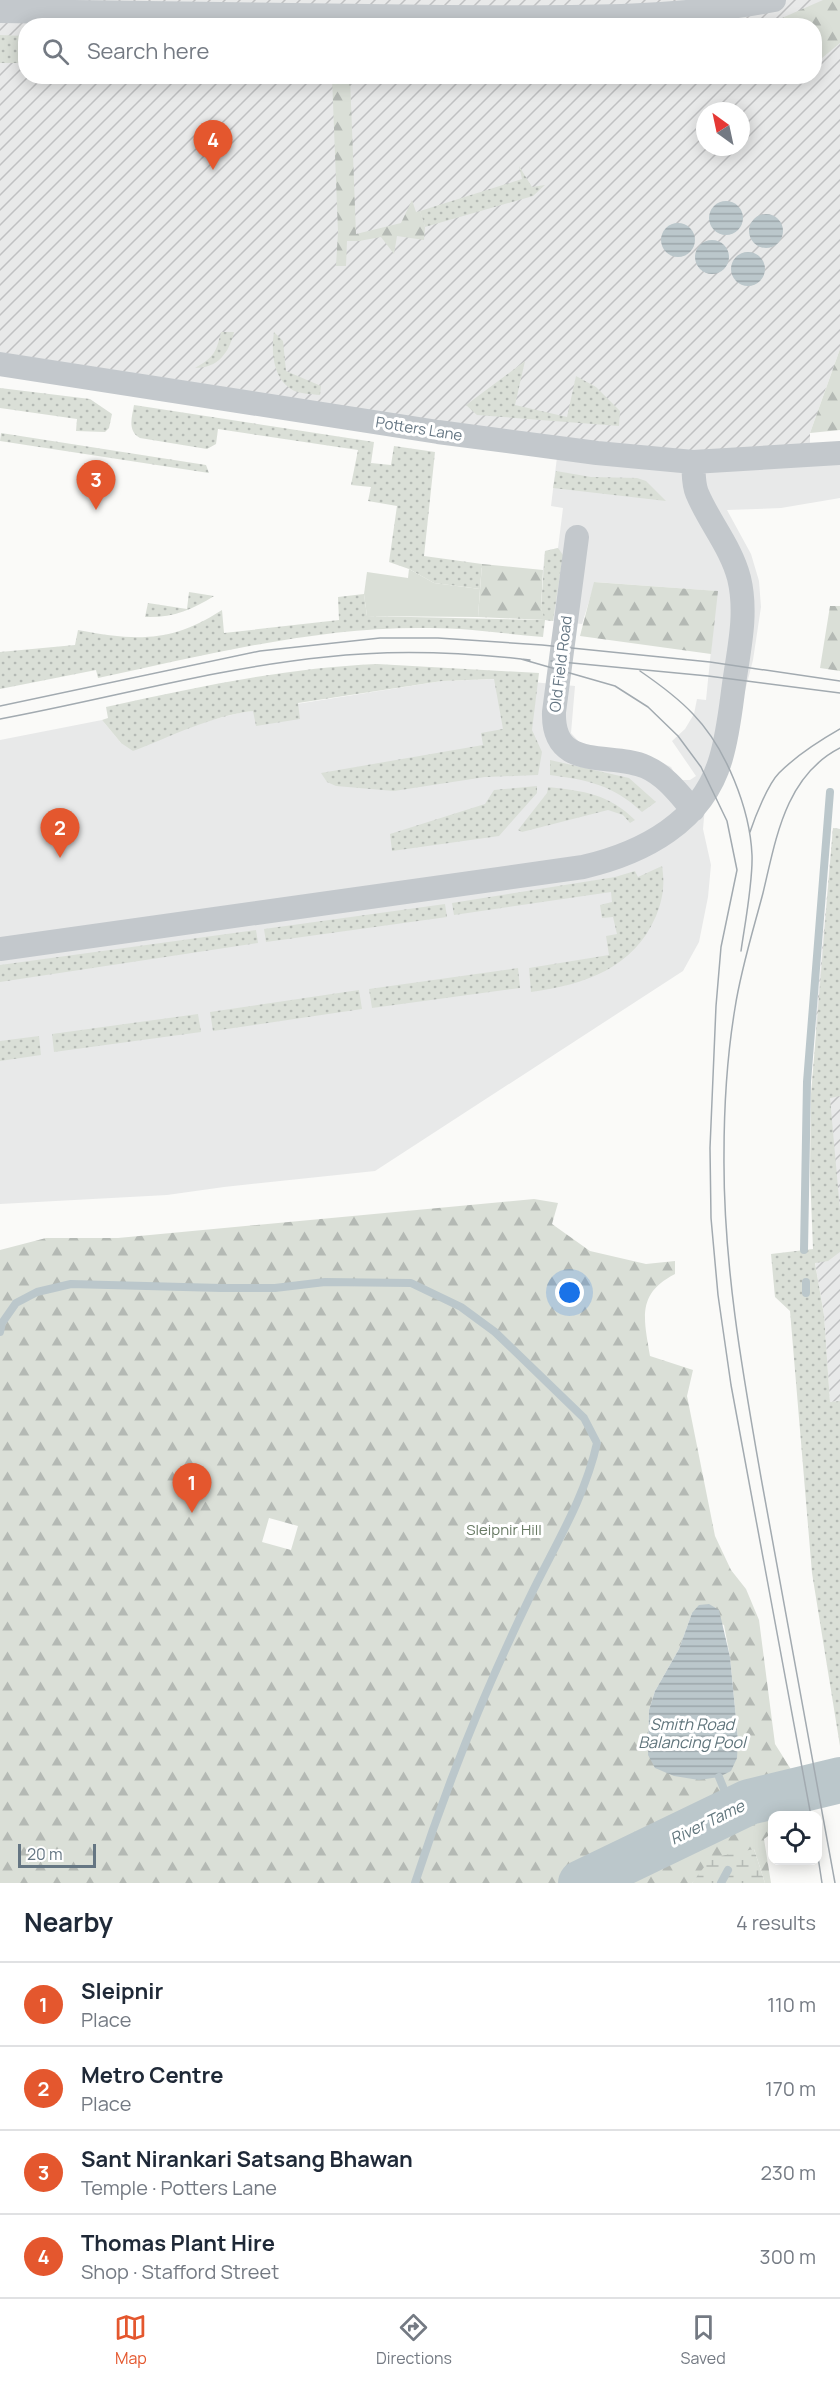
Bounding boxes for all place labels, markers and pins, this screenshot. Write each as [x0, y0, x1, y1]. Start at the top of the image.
pin: 4 [194, 120, 232, 170]
pin: 3 [76, 460, 116, 510]
pin: 2 [40, 808, 80, 858]
pin: 1 [172, 1464, 212, 1513]

